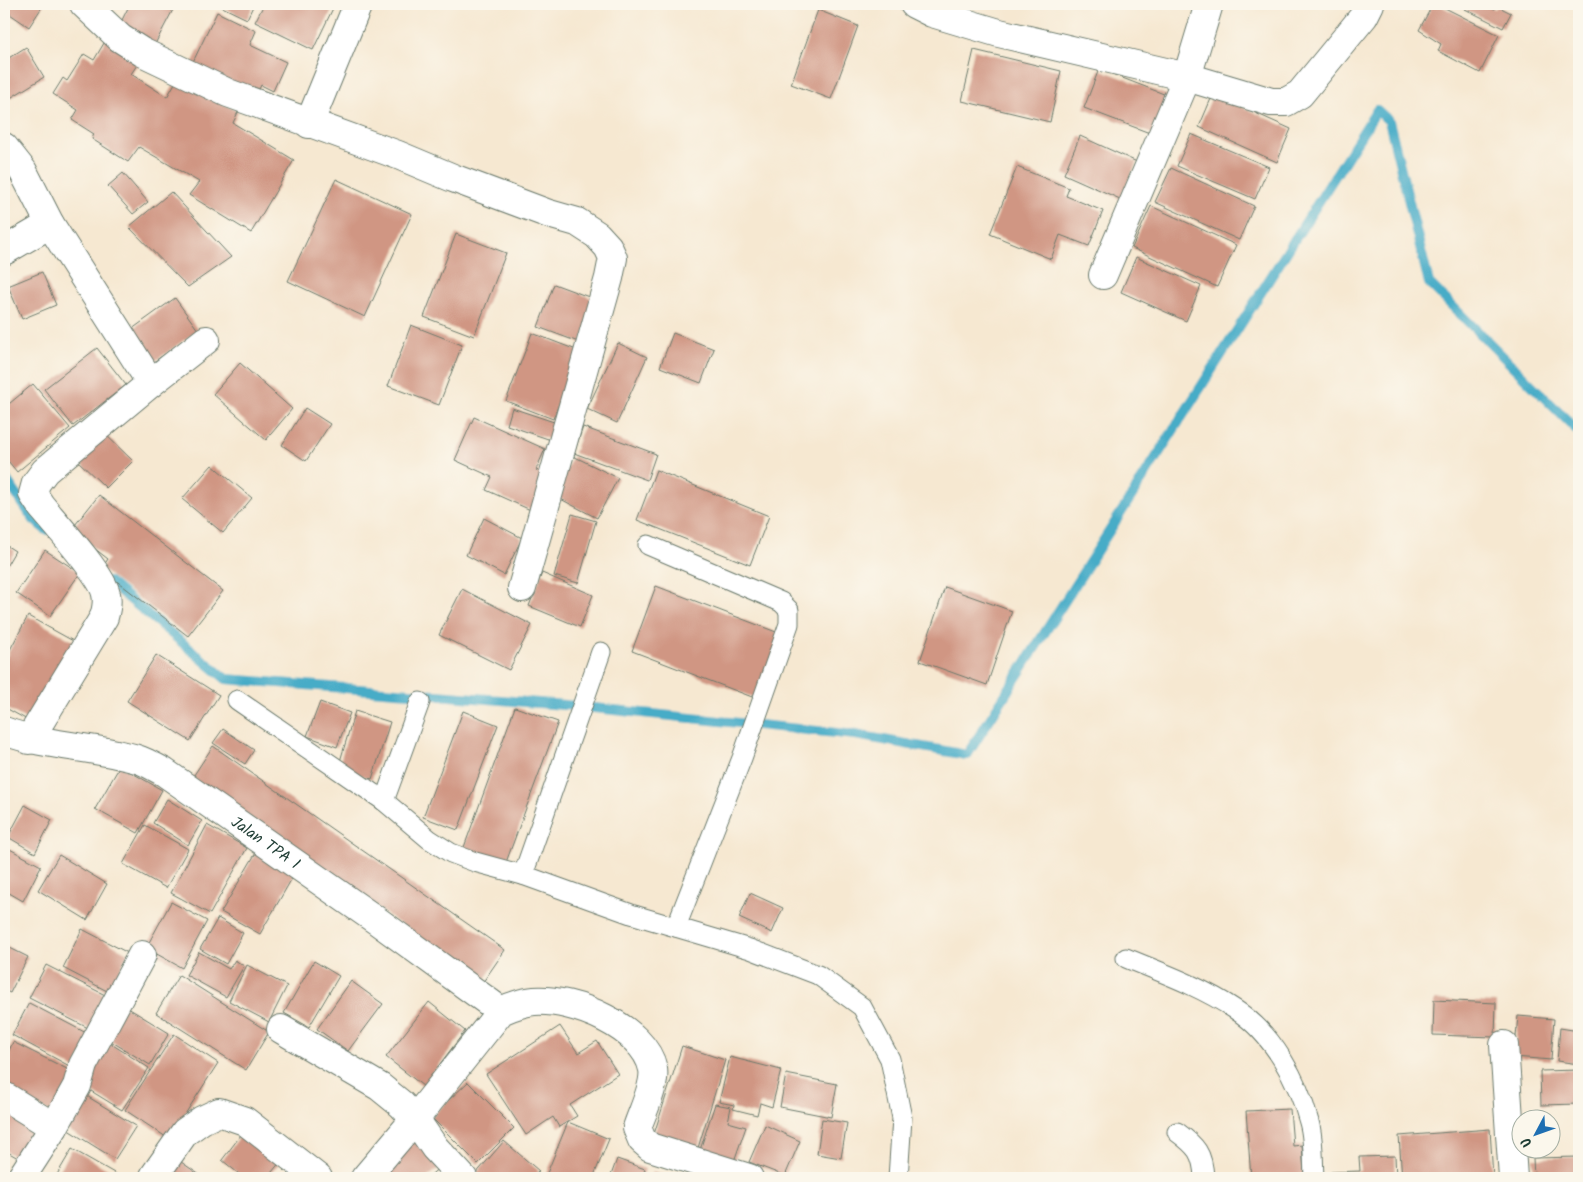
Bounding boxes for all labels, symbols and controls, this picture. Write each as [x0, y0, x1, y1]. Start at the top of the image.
street label: Jalan TPA 1 [226, 810, 306, 876]
north arrow [1510, 1110, 1560, 1160]
text: U [1515, 1131, 1538, 1152]

